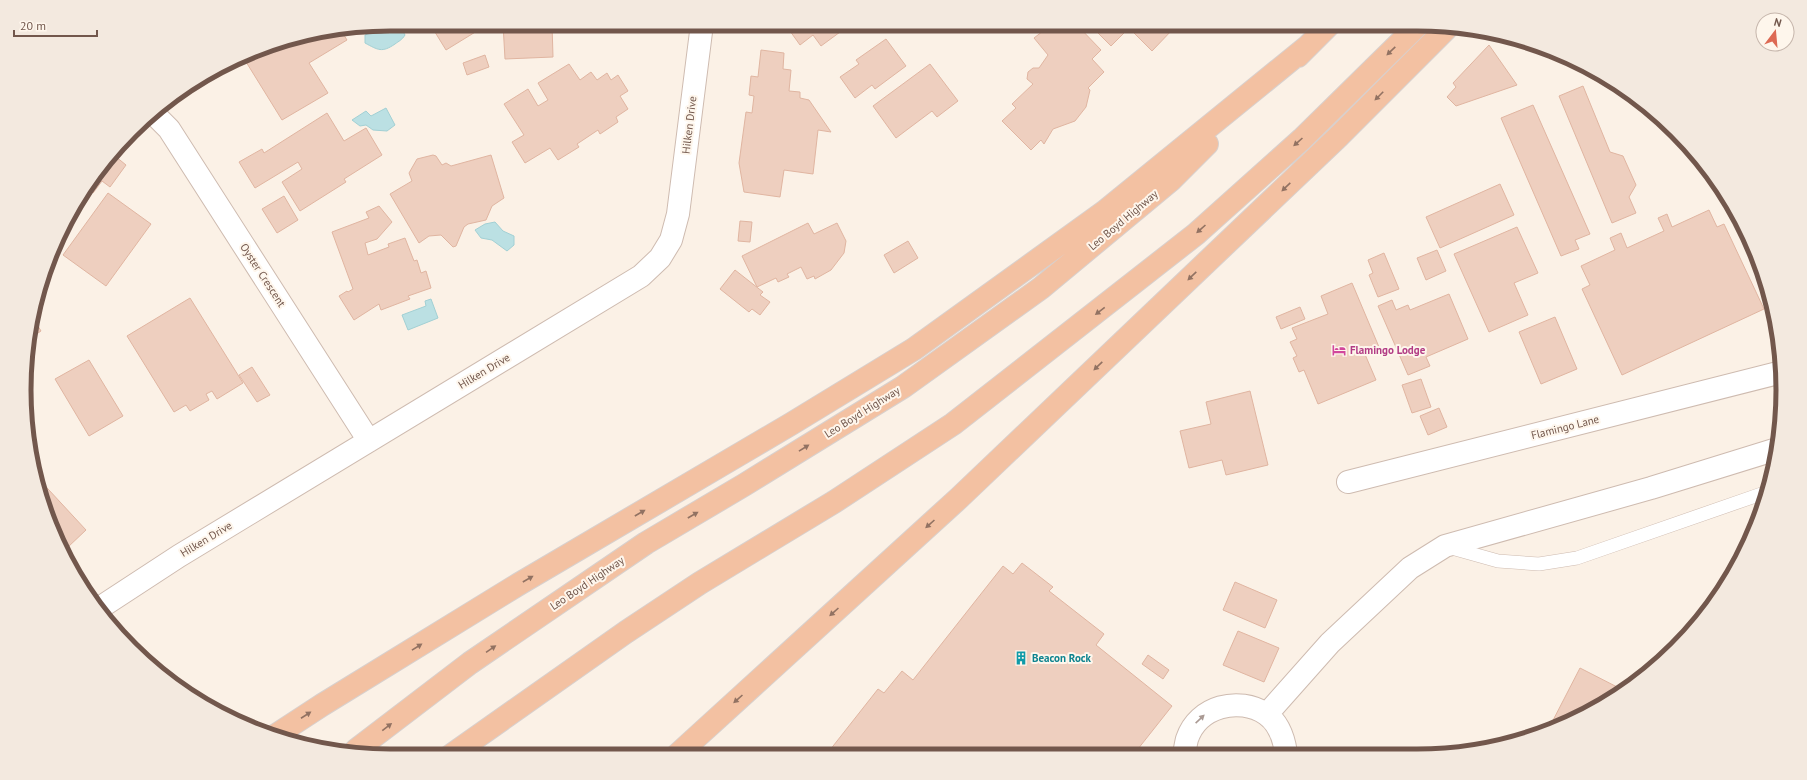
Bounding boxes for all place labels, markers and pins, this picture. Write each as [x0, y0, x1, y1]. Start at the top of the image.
hotel icon: Flamingo Lodge [1331, 342, 1347, 358]
place label: Flamingo Lodge [1350, 343, 1426, 357]
building icon: Beacon Rock [1013, 650, 1029, 666]
place label: Beacon Rock [1032, 651, 1092, 665]

